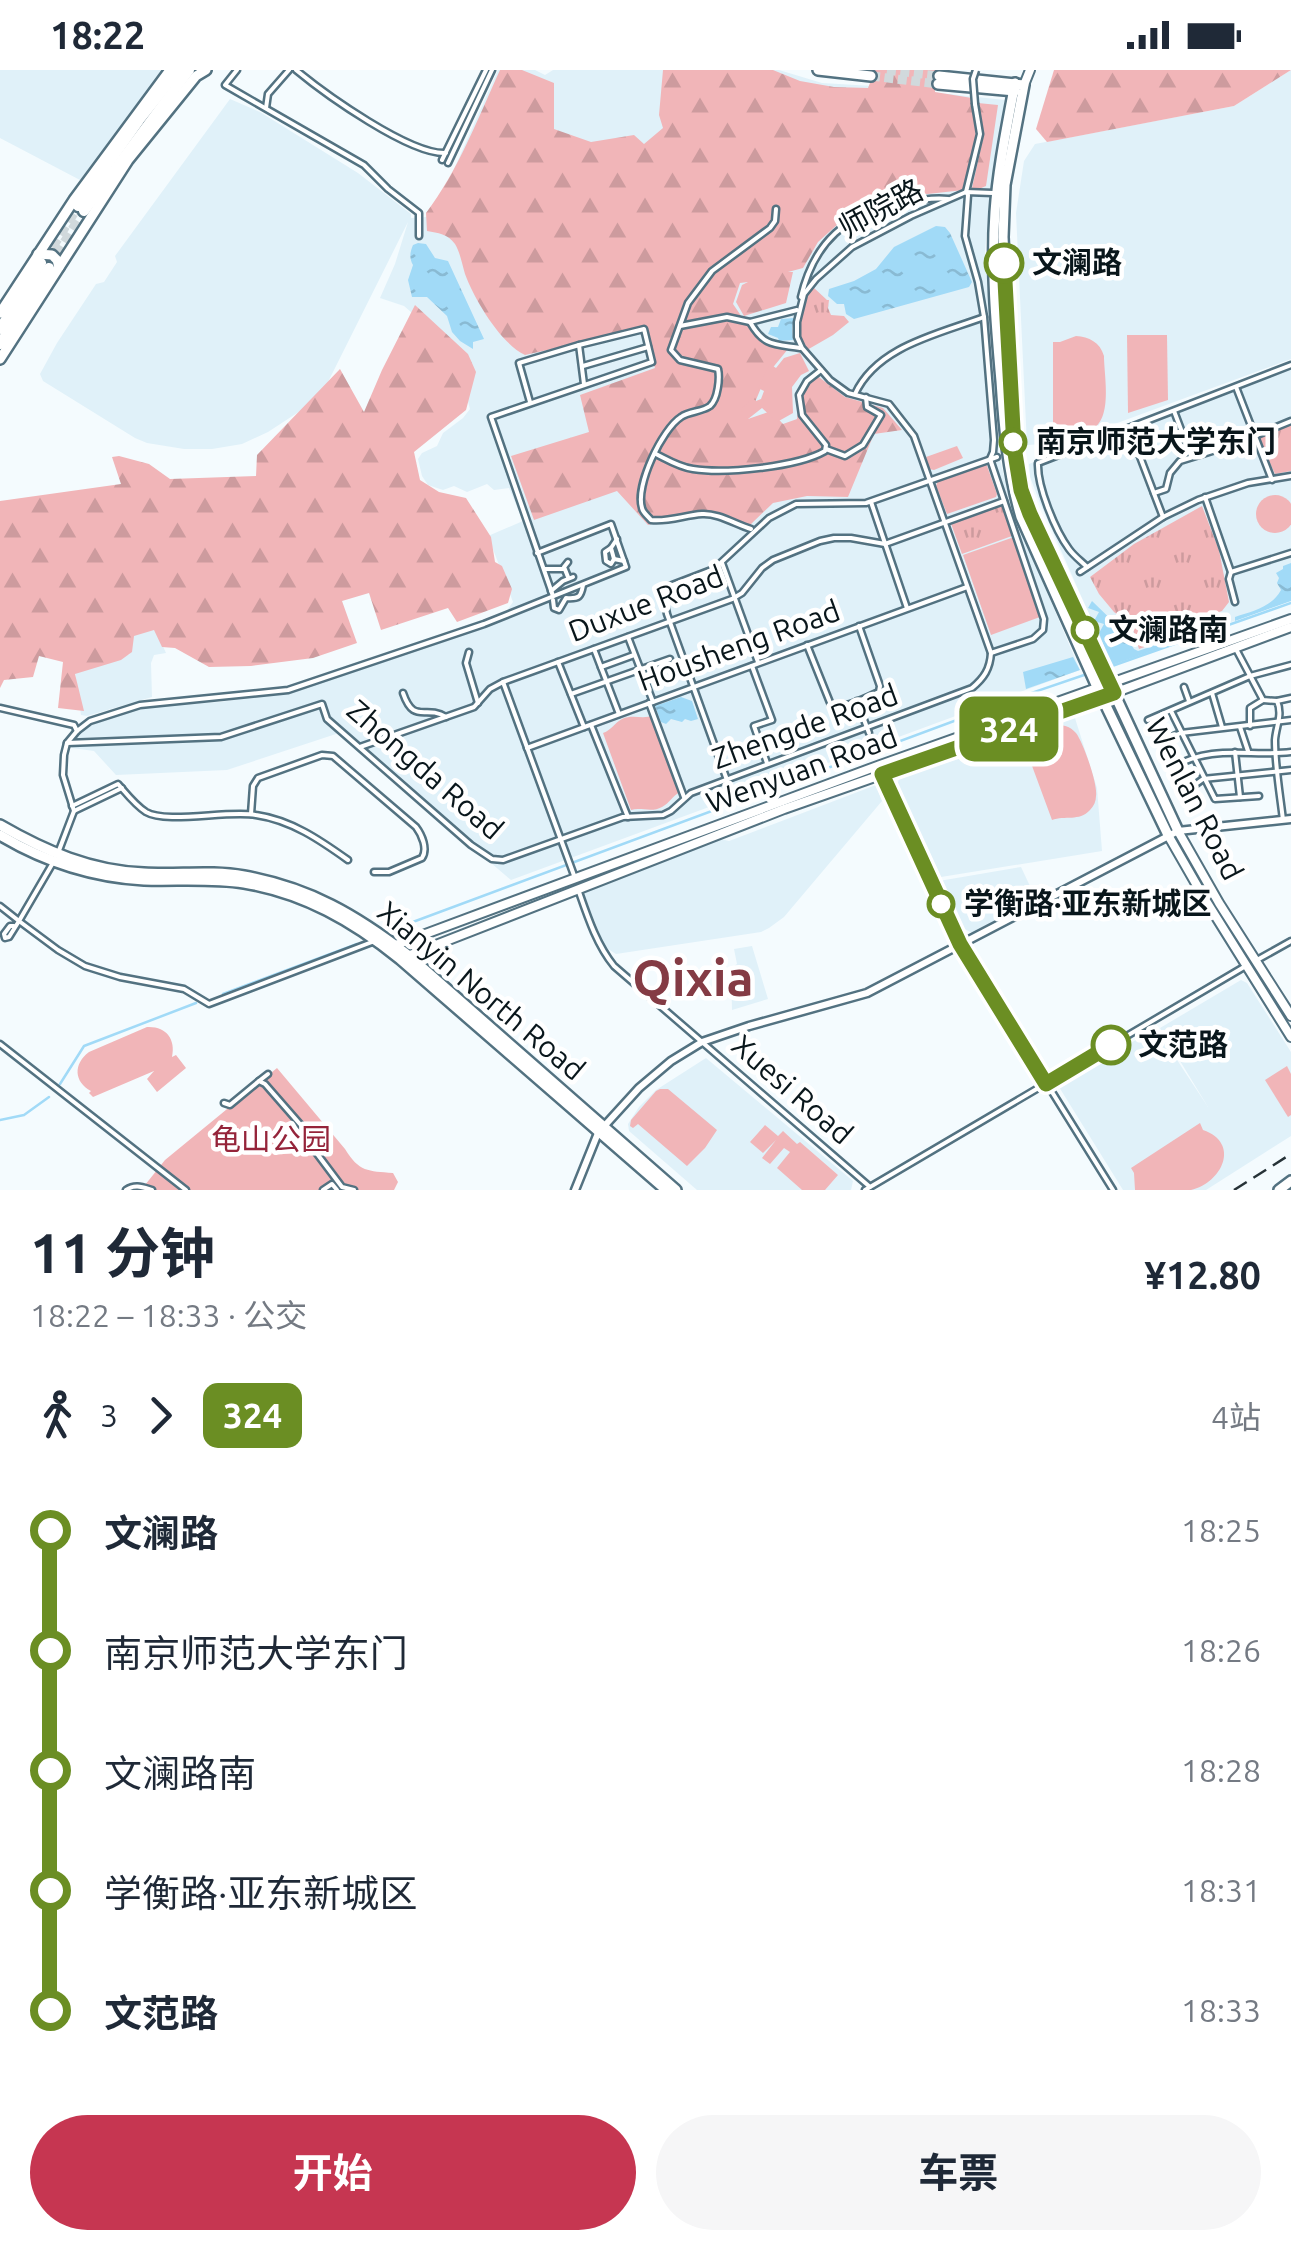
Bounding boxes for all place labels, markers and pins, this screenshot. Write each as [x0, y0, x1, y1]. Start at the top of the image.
marker: 文澜路 [985, 244, 1023, 282]
place label: 文澜路 [1032, 245, 1122, 279]
place label: 南京师范大学东门 [1036, 424, 1276, 458]
marker: 南京师范大学东门 [1000, 429, 1026, 455]
place label: 文澜路南 [1108, 612, 1228, 646]
marker: 文澜路南 [1072, 617, 1098, 643]
place label: 学衡路·亚东新城区 [964, 886, 1211, 920]
marker: 学衡路·亚东新城区 [928, 891, 954, 917]
marker: 文范路 [1092, 1026, 1130, 1064]
place label: 文范路 [1138, 1027, 1228, 1061]

